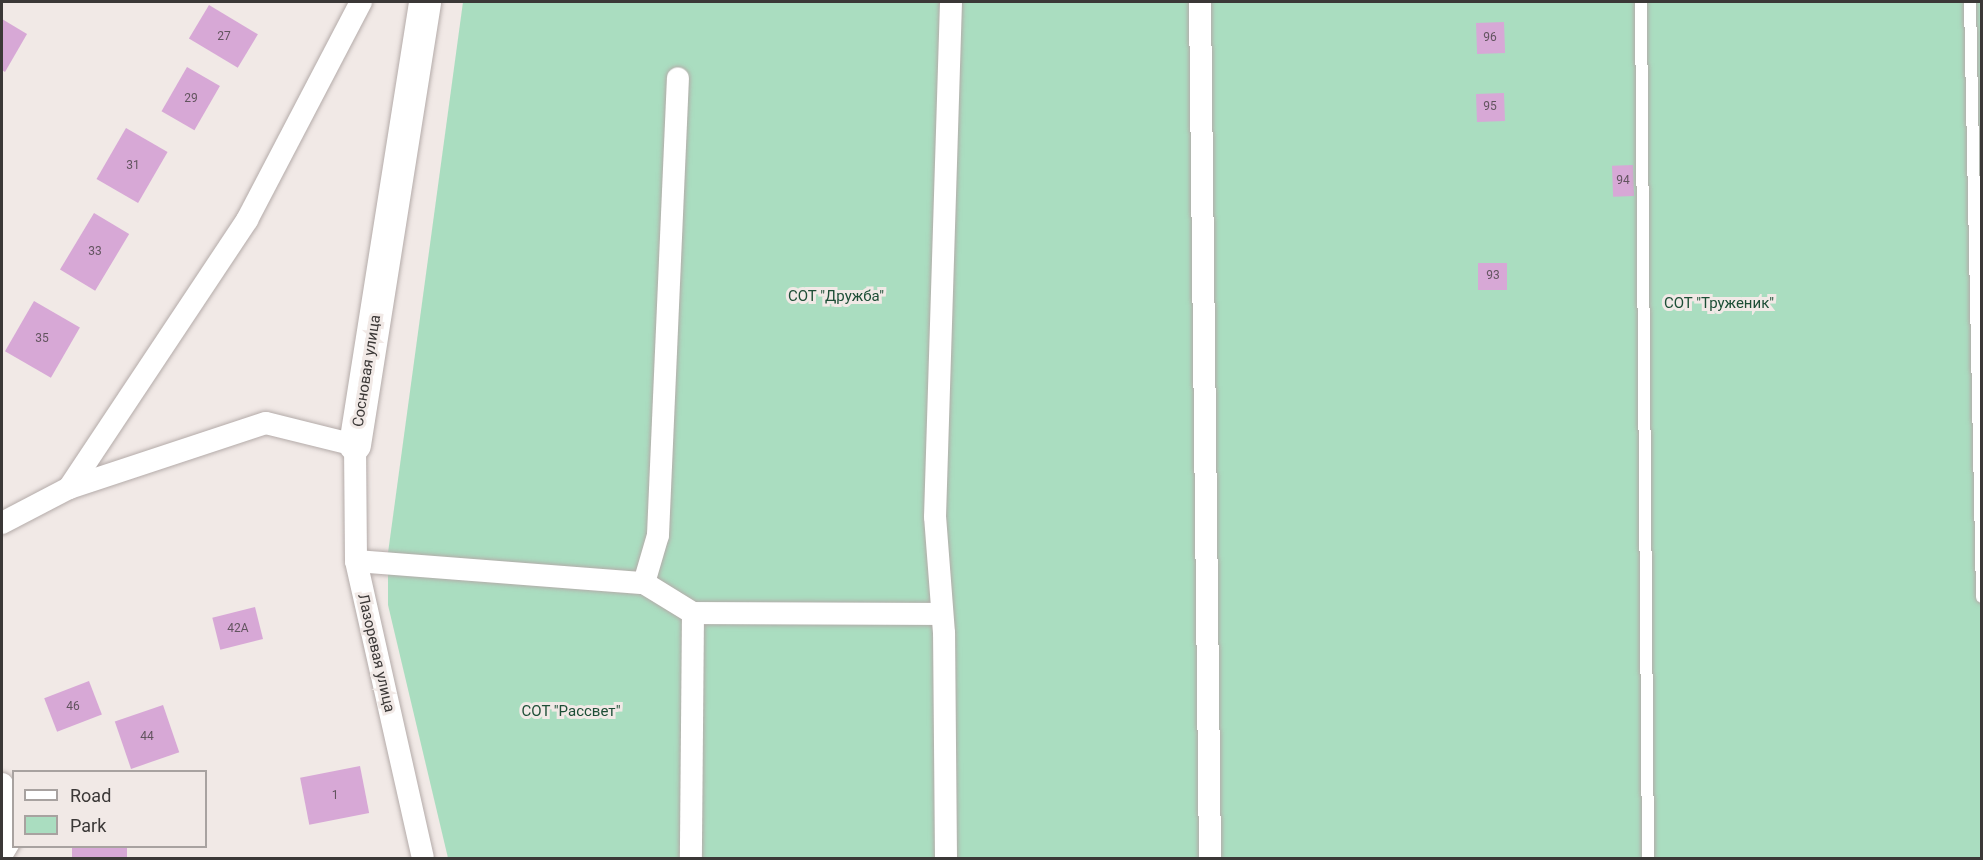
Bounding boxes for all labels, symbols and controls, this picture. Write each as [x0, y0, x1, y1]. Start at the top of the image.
house number: 27 [217, 30, 231, 44]
house number: 96 [1483, 31, 1497, 45]
house number: 29 [184, 92, 198, 106]
house number: 95 [1483, 100, 1497, 114]
house number: 31 [126, 159, 140, 173]
house number: 94 [1616, 174, 1630, 188]
house number: 33 [88, 245, 102, 259]
house number: 93 [1486, 269, 1500, 283]
park label: СОТ "Дружба" [788, 288, 884, 306]
park label: СОТ "Труженик" [1664, 295, 1774, 313]
street label: Сосновая улица [349, 314, 385, 428]
house number: 35 [35, 332, 49, 346]
street label: Лазоревая улица [354, 592, 398, 714]
house number: 42А [227, 622, 249, 636]
house number: 46 [66, 700, 80, 714]
park label: СОТ "Рассвет" [521, 703, 621, 721]
house number: 44 [140, 730, 154, 744]
legend [12, 770, 207, 848]
text: Road [70, 785, 111, 806]
house number: 1 [332, 789, 338, 803]
text: Park [70, 815, 106, 836]

